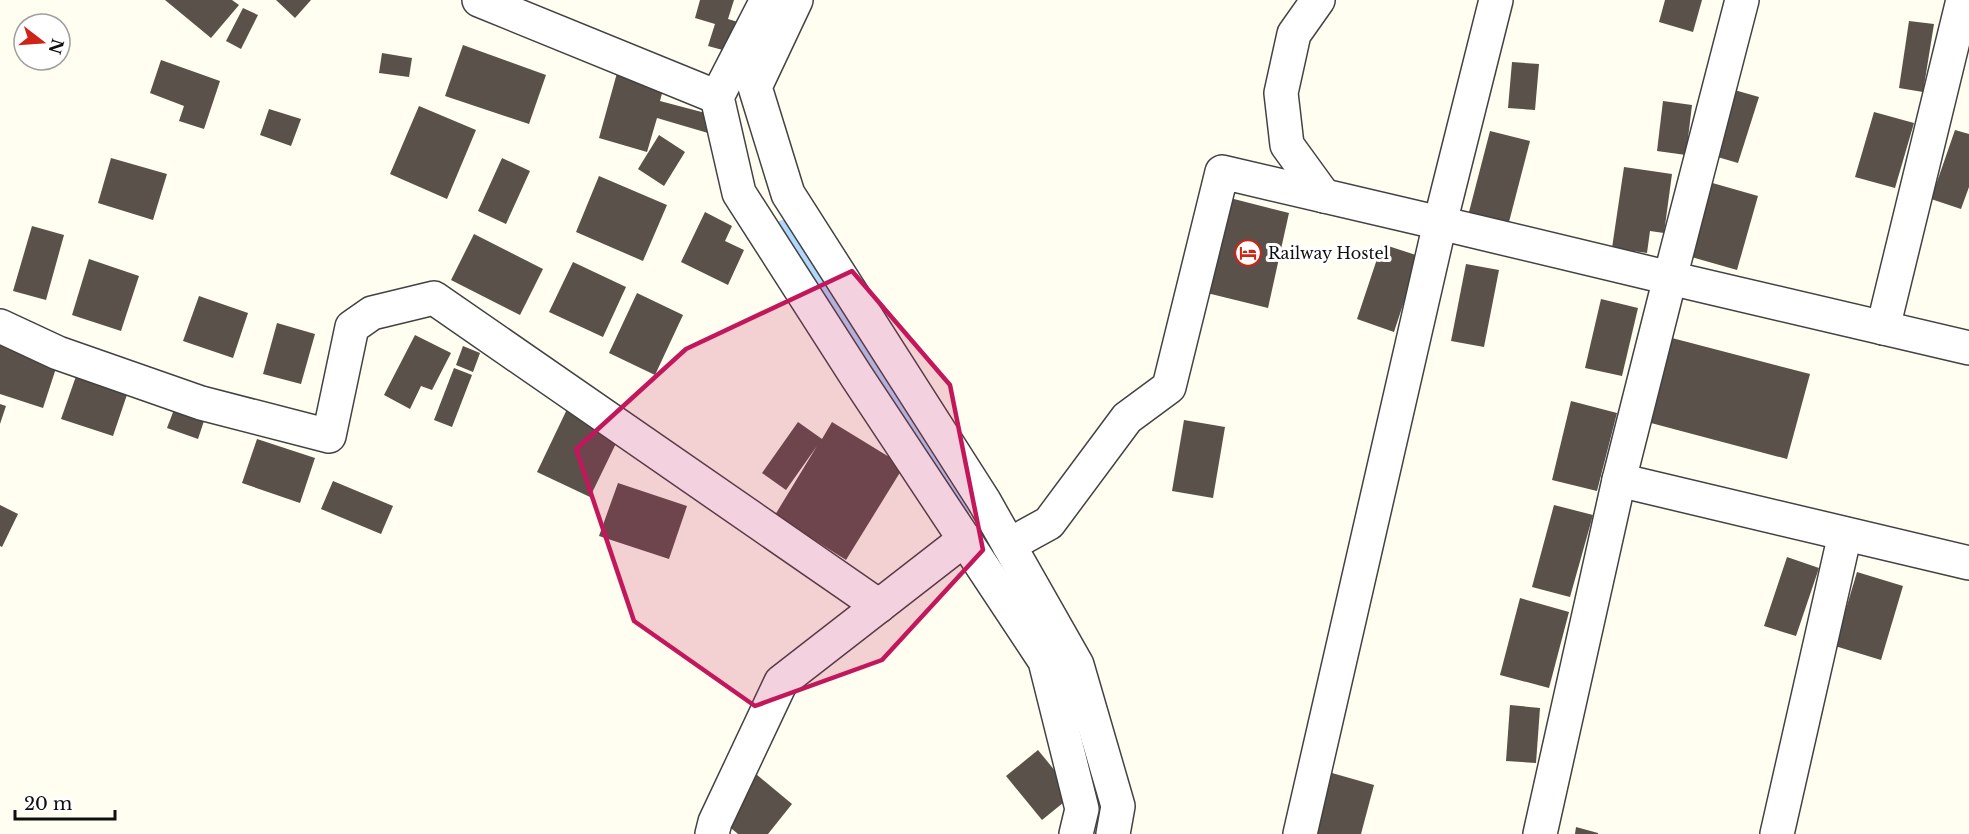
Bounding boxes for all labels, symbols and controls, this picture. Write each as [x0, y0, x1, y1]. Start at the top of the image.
north arrow [12, 12, 72, 72]
text: N [45, 36, 68, 57]
hotel icon: Railway Hostel [1233, 238, 1263, 268]
place label: Railway Hostel [1268, 243, 1389, 263]
scale bar [15, 783, 116, 821]
text: 20 m [24, 793, 72, 815]

